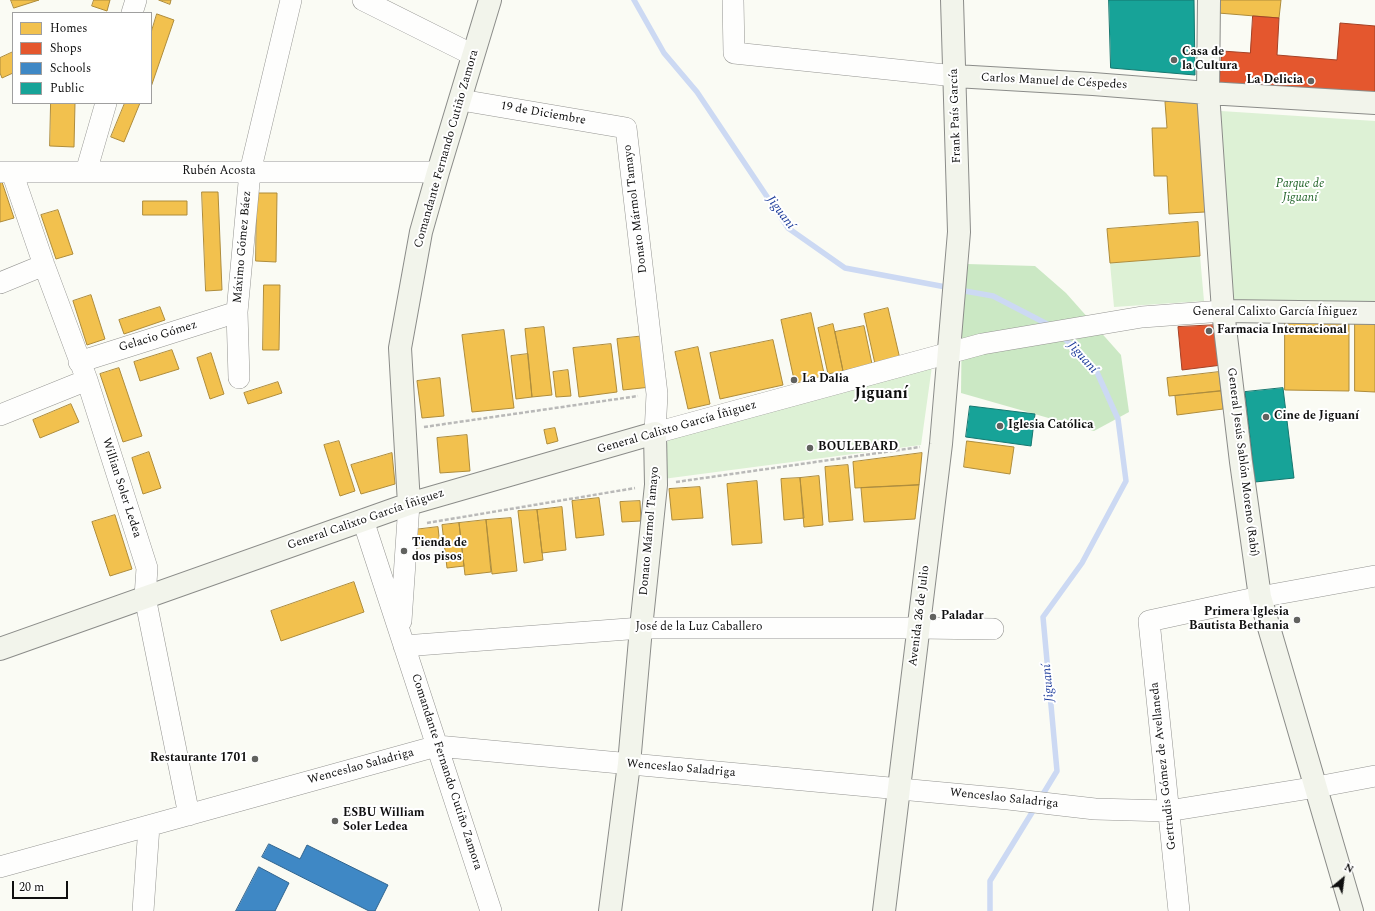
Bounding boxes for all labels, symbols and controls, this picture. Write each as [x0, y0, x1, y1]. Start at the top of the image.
legend [12, 12, 152, 104]
text: Homes [50, 19, 88, 38]
text: Shops [50, 39, 82, 58]
place label: Casa de la Cultura [1182, 46, 1238, 74]
street label: Comandante Fernando Cutiño Zamora [412, 48, 482, 250]
marker: Casa de la Cultura [1169, 55, 1179, 65]
text: Schools [50, 59, 91, 78]
street label: Frank País García [947, 68, 965, 164]
street label: Carlos Manuel de Céspedes [980, 71, 1128, 93]
place label: La Delicia [1246, 74, 1303, 88]
marker: La Delicia [1306, 76, 1316, 86]
text: Public [50, 79, 84, 98]
street label: 19 de Diciembre [499, 99, 587, 129]
street label: Donato Mármol Tamayo [621, 144, 651, 274]
street label: Rubén Acosta [182, 165, 256, 179]
park label: Parque de Jiguaní [1276, 178, 1324, 206]
street label: Máximo Gómez Báez [231, 190, 255, 304]
water label: Jiguaní [762, 193, 798, 233]
street label: General Calixto García Íñiguez [1193, 306, 1357, 320]
street label: Gelacio Gómez [117, 318, 199, 356]
place label: Farmacia Internacional [1217, 324, 1347, 338]
marker: Farmacia Internacional [1204, 326, 1214, 336]
water label: Jiguaní [1063, 339, 1101, 377]
street label: General Jesús Sablón Moreno (Rabí) [1223, 367, 1261, 557]
place label: La Dalia [802, 373, 849, 387]
marker: La Dalia [789, 375, 799, 385]
district label: Jiguaní [854, 385, 908, 405]
street label: General Calixto García Íñiguez [596, 398, 758, 458]
place label: Cine de Jiguaní [1274, 410, 1359, 424]
marker: Cine de Jiguaní [1261, 412, 1271, 422]
place label: Iglesia Católica [1008, 419, 1093, 433]
marker: Iglesia Católica [995, 421, 1005, 431]
street label: Willian Soler Ledea [98, 436, 144, 540]
place label: BOULEBARD [818, 441, 898, 455]
marker: BOULEBARD [805, 443, 815, 453]
street label: Donato Mármol Tamayo [637, 466, 663, 596]
street label: General Calixto García Íñiguez [286, 486, 446, 554]
place label: Tienda de dos pisos [412, 537, 467, 565]
marker: Tienda de dos pisos [399, 546, 409, 556]
street label: Avenida 26 de Julio [907, 565, 933, 667]
place label: Primera Iglesia Bautista Bethania [1189, 606, 1289, 634]
place label: Paladar [941, 610, 984, 624]
marker: Paladar [928, 612, 938, 622]
marker: Primera Iglesia Bautista Bethania [1292, 615, 1302, 625]
street label: José de la Luz Caballero [635, 621, 763, 635]
water label: Jiguaní [1040, 663, 1058, 703]
street label: Comandante Fernando Cutiño Zamora [407, 672, 485, 872]
street label: Gertrudis Gómez de Avellaneda [1148, 681, 1180, 851]
street label: Wenceslao Saladriga [306, 746, 416, 788]
place label: Restaurante 1701 [150, 752, 247, 766]
marker: Restaurante 1701 [250, 754, 260, 764]
street label: Wenceslao Saladriga [626, 757, 736, 781]
street label: Wenceslao Saladriga [949, 786, 1059, 812]
place label: ESBU William Soler Ledea [343, 807, 425, 835]
marker: ESBU William Soler Ledea [330, 816, 340, 826]
text: N [1341, 858, 1357, 878]
north arrow [1323, 859, 1363, 899]
scale bar [14, 873, 70, 899]
text: 20 m [19, 878, 44, 897]

